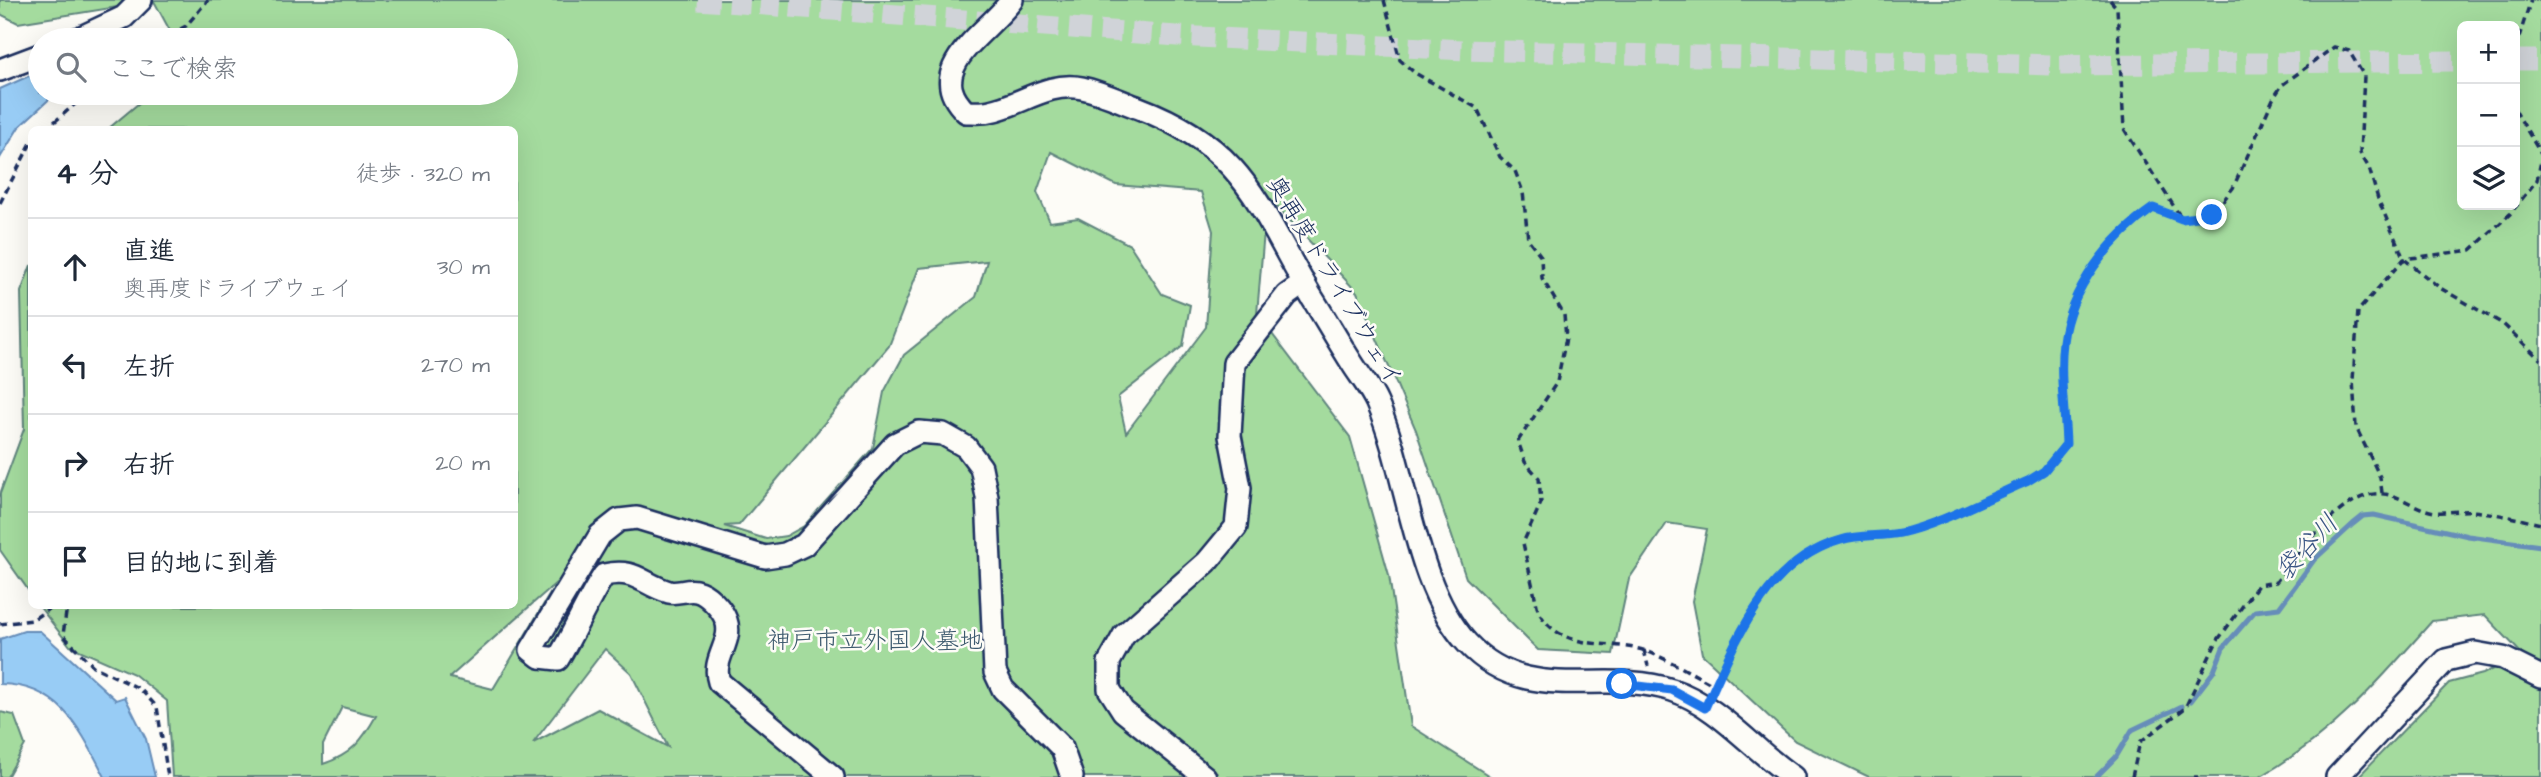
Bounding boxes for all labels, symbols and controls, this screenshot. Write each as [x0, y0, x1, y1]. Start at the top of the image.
map controls [2457, 21, 2520, 210]
button: + [2457, 21, 2520, 84]
search box [28, 28, 518, 105]
icon: search [52, 48, 90, 86]
text: ここで検索 [108, 51, 238, 87]
button: − [2457, 84, 2520, 147]
button: layers [2457, 147, 2520, 210]
text: 4 分 [56, 153, 118, 195]
text: 徒歩 · 320 m [356, 158, 490, 190]
street label: 奥再度ドライブウェイ [1258, 170, 1410, 392]
route end [2196, 199, 2227, 230]
text: 直進 [123, 233, 175, 269]
icon: ahead [56, 248, 94, 286]
text: 30 m [437, 251, 490, 283]
text: 奥再度ドライブウェイ [123, 273, 352, 305]
icon: left [56, 346, 94, 384]
text: 左折 [123, 349, 175, 385]
text: 270 m [421, 349, 490, 381]
icon: right [56, 444, 94, 482]
text: 右折 [123, 447, 175, 483]
text: 20 m [435, 447, 490, 479]
water label: 袋谷川 [2267, 506, 2347, 588]
icon: arrive [56, 542, 94, 580]
text: 目的地に到着 [123, 545, 279, 581]
park label: 神戸市立外国人墓地 [767, 624, 983, 658]
route start [1606, 668, 1637, 699]

